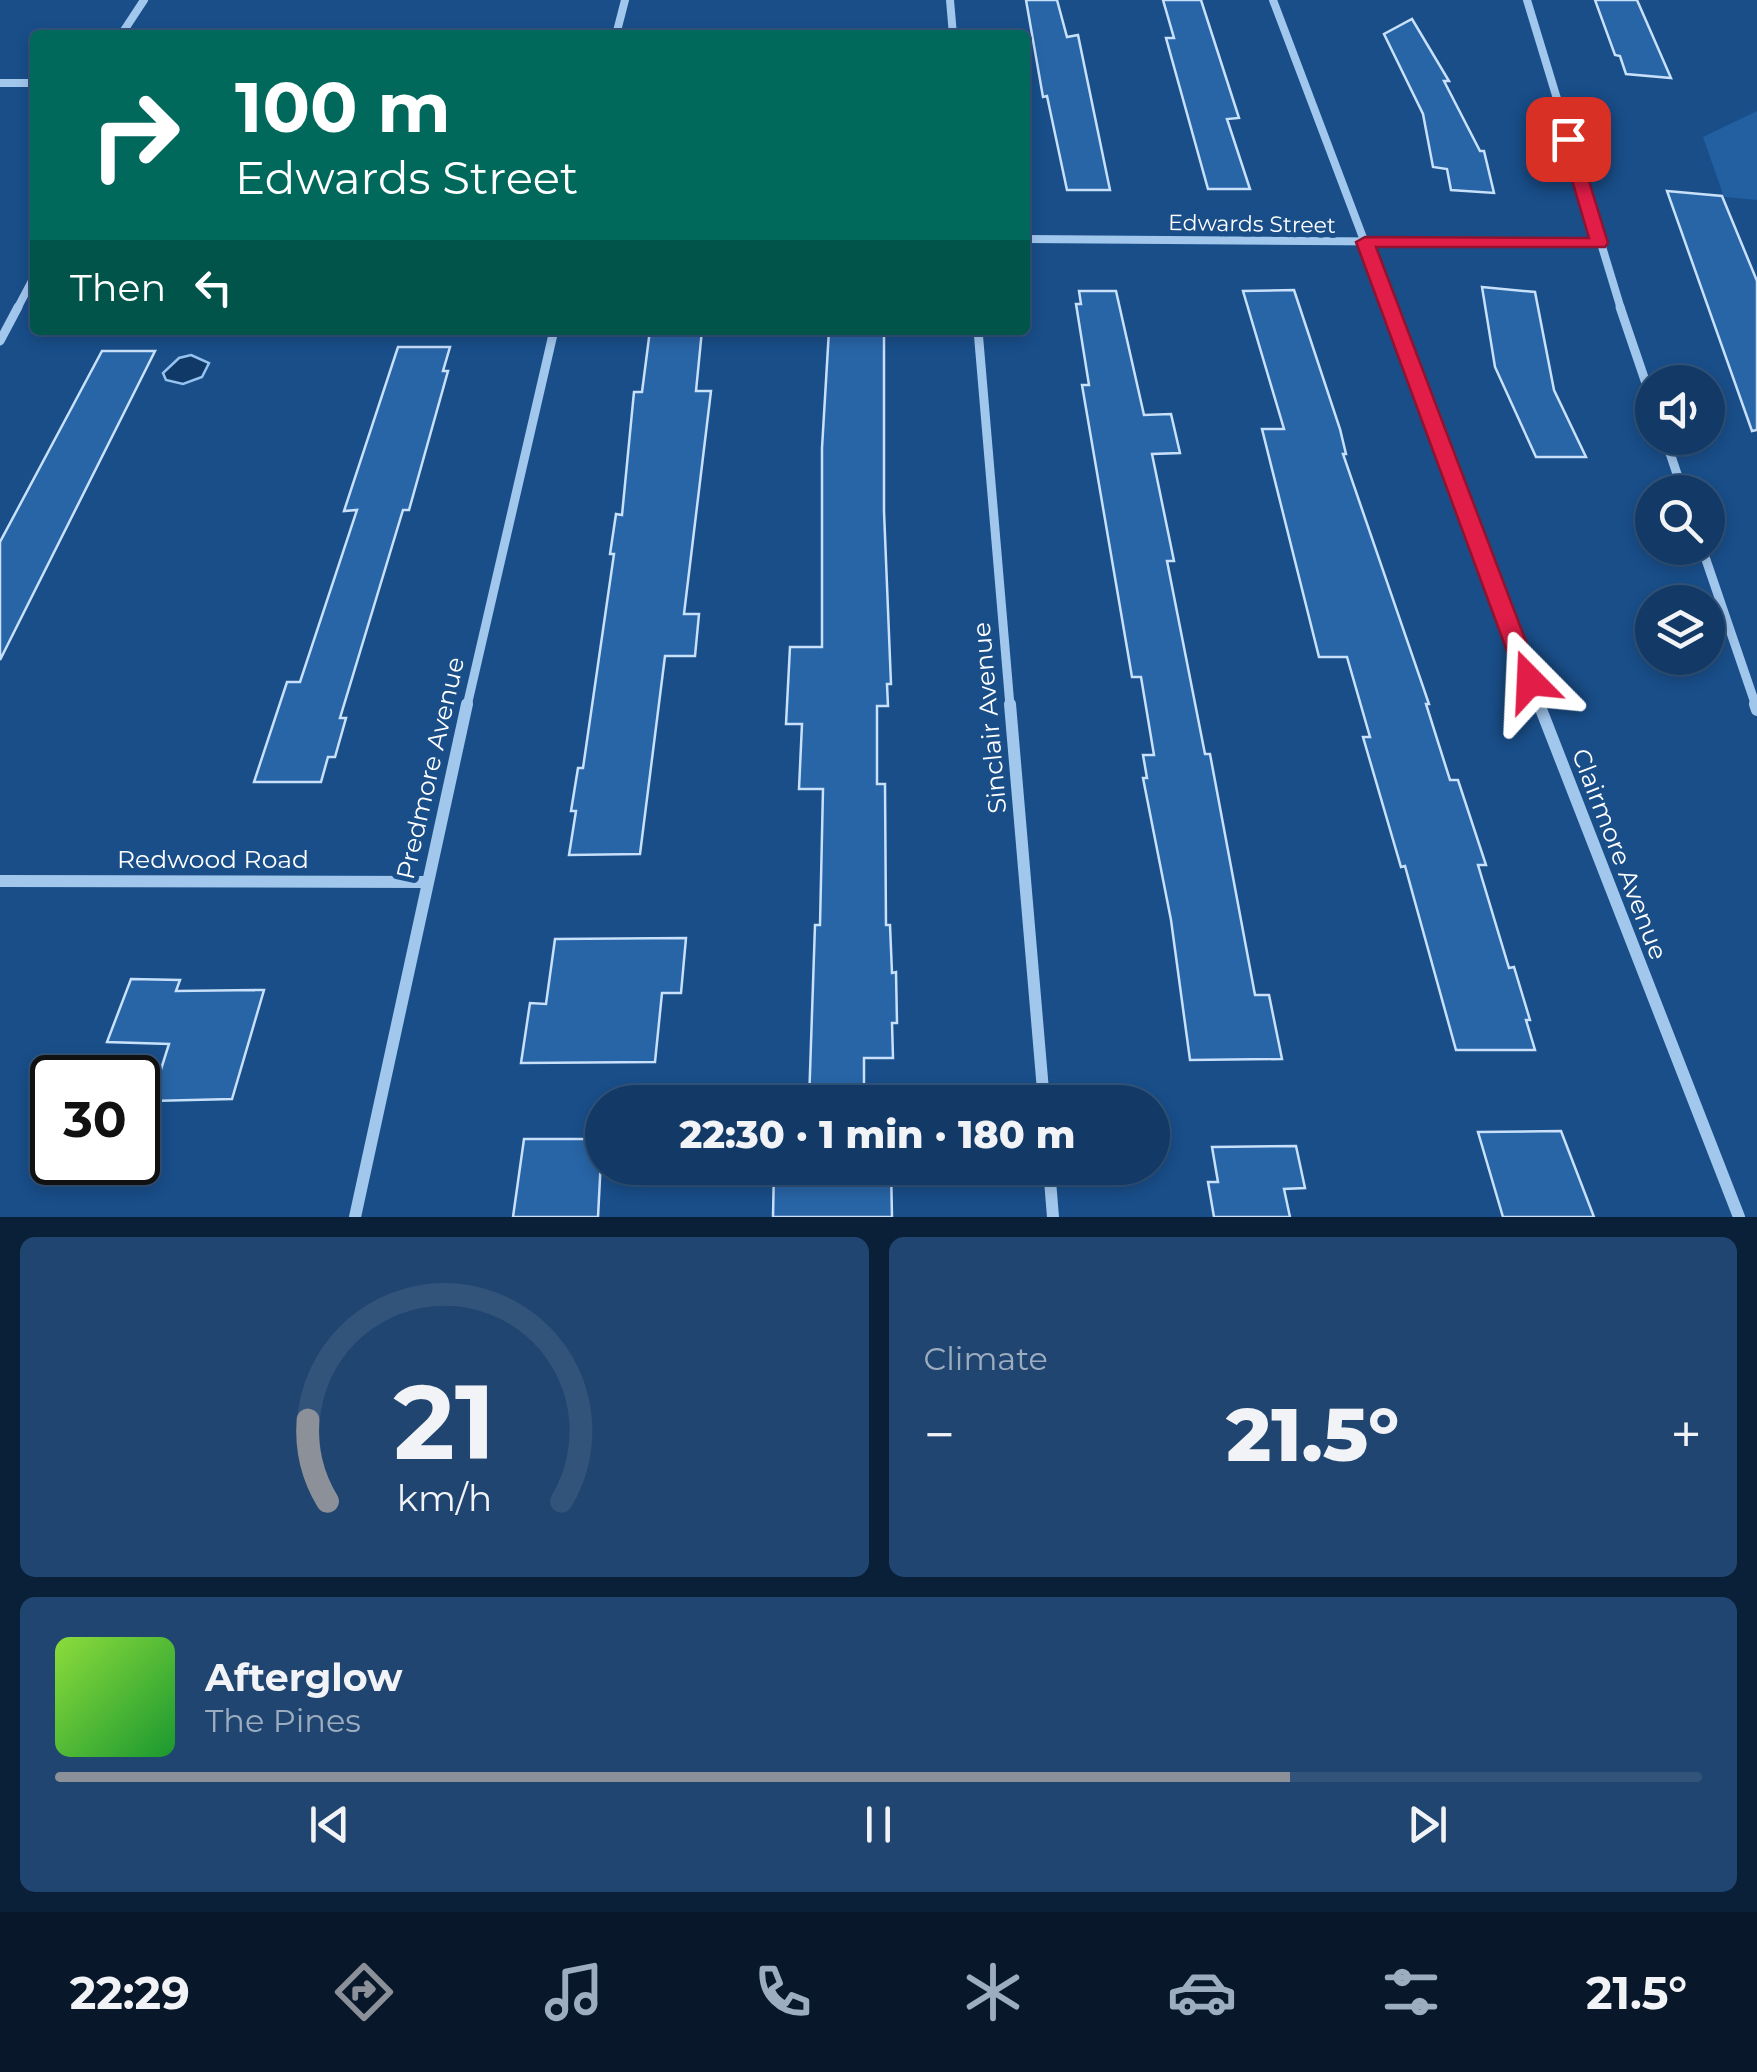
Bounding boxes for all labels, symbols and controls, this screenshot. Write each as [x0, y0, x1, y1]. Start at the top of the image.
text: 100 m [235, 64, 451, 150]
icon: right [70, 70, 200, 200]
pin [1526, 97, 1611, 182]
icon: arrive [1541, 112, 1596, 167]
text: Edwards Street [235, 150, 578, 205]
street label: Edwards Street [1168, 209, 1336, 239]
icon: left [186, 260, 241, 315]
text: Then [70, 264, 166, 311]
map controls [1635, 365, 1725, 675]
button: sound [1635, 365, 1725, 455]
button: search [1635, 475, 1725, 565]
button: layers [1635, 585, 1725, 675]
street label: Sinclair Avenue [966, 621, 1012, 815]
position arrow [1478, 629, 1582, 733]
street label: Predmore Avenue [390, 654, 470, 882]
street label: Clairmore Avenue [1566, 744, 1674, 964]
street label: Redwood Road [117, 844, 309, 874]
speed limit sign: 30 [30, 1055, 160, 1185]
text: 22:30 · 1 min · 180 m [679, 1111, 1076, 1158]
text: Climate [924, 1339, 1048, 1378]
text: 21 [393, 1358, 495, 1485]
text: 21.5° [1226, 1388, 1399, 1480]
text: − [924, 1401, 955, 1468]
text: + [1670, 1401, 1702, 1468]
text: km/h [397, 1476, 492, 1520]
text: Afterglow [205, 1654, 403, 1701]
text: The Pines [205, 1701, 361, 1740]
icon: previous [302, 1797, 357, 1852]
icon: pause [851, 1797, 906, 1852]
icon: next [1400, 1797, 1455, 1852]
icon: directions [329, 1957, 399, 2027]
icon: music [539, 1957, 609, 2027]
icon: phone [748, 1957, 818, 2027]
icon: climate [958, 1957, 1028, 2027]
icon: car [1167, 1957, 1237, 2027]
icon: filters [1376, 1957, 1446, 2027]
text: 22:29 [70, 1965, 190, 2020]
text: 21.5° [1586, 1965, 1687, 2020]

